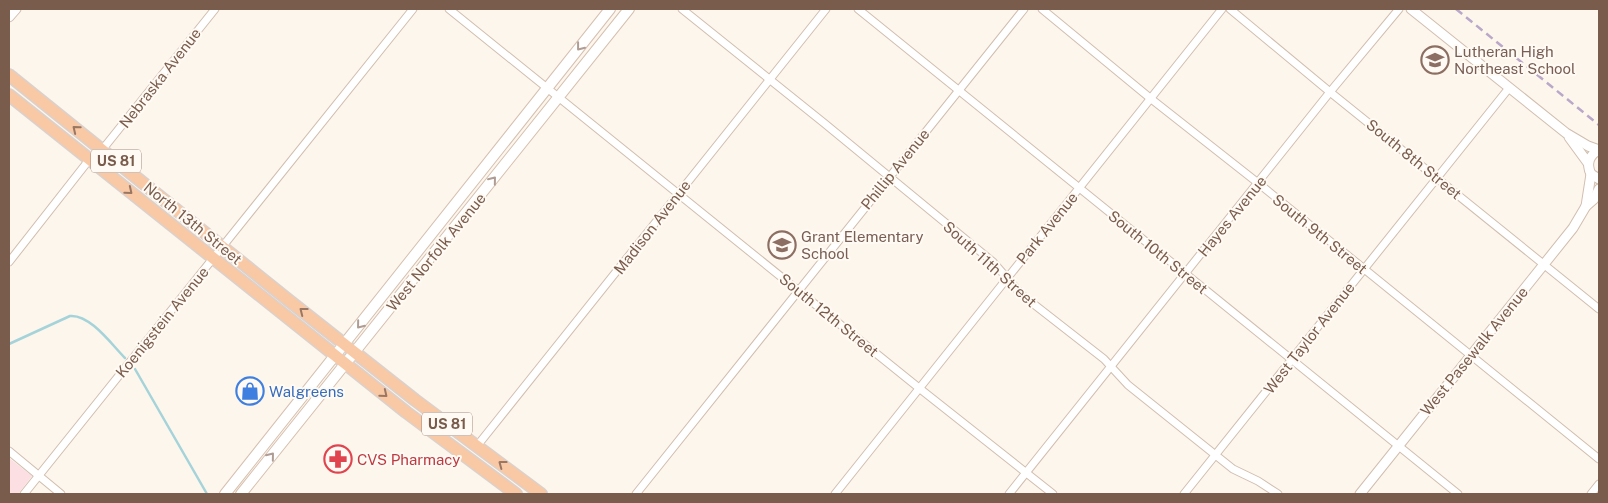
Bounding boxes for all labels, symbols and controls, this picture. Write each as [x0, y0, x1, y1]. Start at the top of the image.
street label: Nebraska Avenue [116, 25, 204, 131]
one-way arrow [578, 41, 586, 50]
place label: Lutheran High Northeast School [1454, 43, 1576, 77]
school or university icon: Lutheran High Northeast School [1420, 45, 1450, 75]
street label: South 8th Street [1363, 116, 1465, 203]
one-way arrow [72, 125, 81, 134]
street label: Phillip Avenue [857, 125, 933, 213]
road number: US 81 [91, 150, 141, 172]
street label: Hayes Avenue [1194, 172, 1270, 260]
one-way arrow [488, 177, 497, 186]
street label: Madison Avenue [610, 177, 694, 277]
street label: North 13th Street [141, 178, 245, 268]
one-way arrow [123, 185, 132, 194]
street label: Park Avenue [1013, 189, 1081, 267]
street label: West Norfolk Avenue [383, 190, 489, 314]
street label: South 9th Street [1269, 191, 1371, 277]
street label: South 10th Street [1105, 207, 1211, 297]
street label: South 11th Street [940, 218, 1040, 310]
place label: Grant Elementary School [801, 228, 923, 262]
school or university icon: Grant Elementary School [767, 230, 797, 260]
street label: Koenigstein Avenue [112, 263, 212, 381]
street label: South 12th Street [776, 270, 882, 360]
street label: West Taylor Avenue [1260, 279, 1358, 397]
street label: West Pasewalk Avenue [1417, 283, 1531, 419]
one-way arrow [299, 308, 309, 317]
one-way arrow [357, 319, 365, 328]
shop icon: Walgreens [235, 376, 265, 406]
place label: Walgreens [269, 383, 344, 400]
one-way arrow [378, 389, 387, 397]
road number: US 81 [422, 412, 472, 436]
pharmacy icon: CVS Pharmacy [323, 444, 353, 474]
place label: CVS Pharmacy [357, 451, 460, 468]
one-way arrow [266, 453, 274, 462]
one-way arrow [498, 461, 508, 470]

